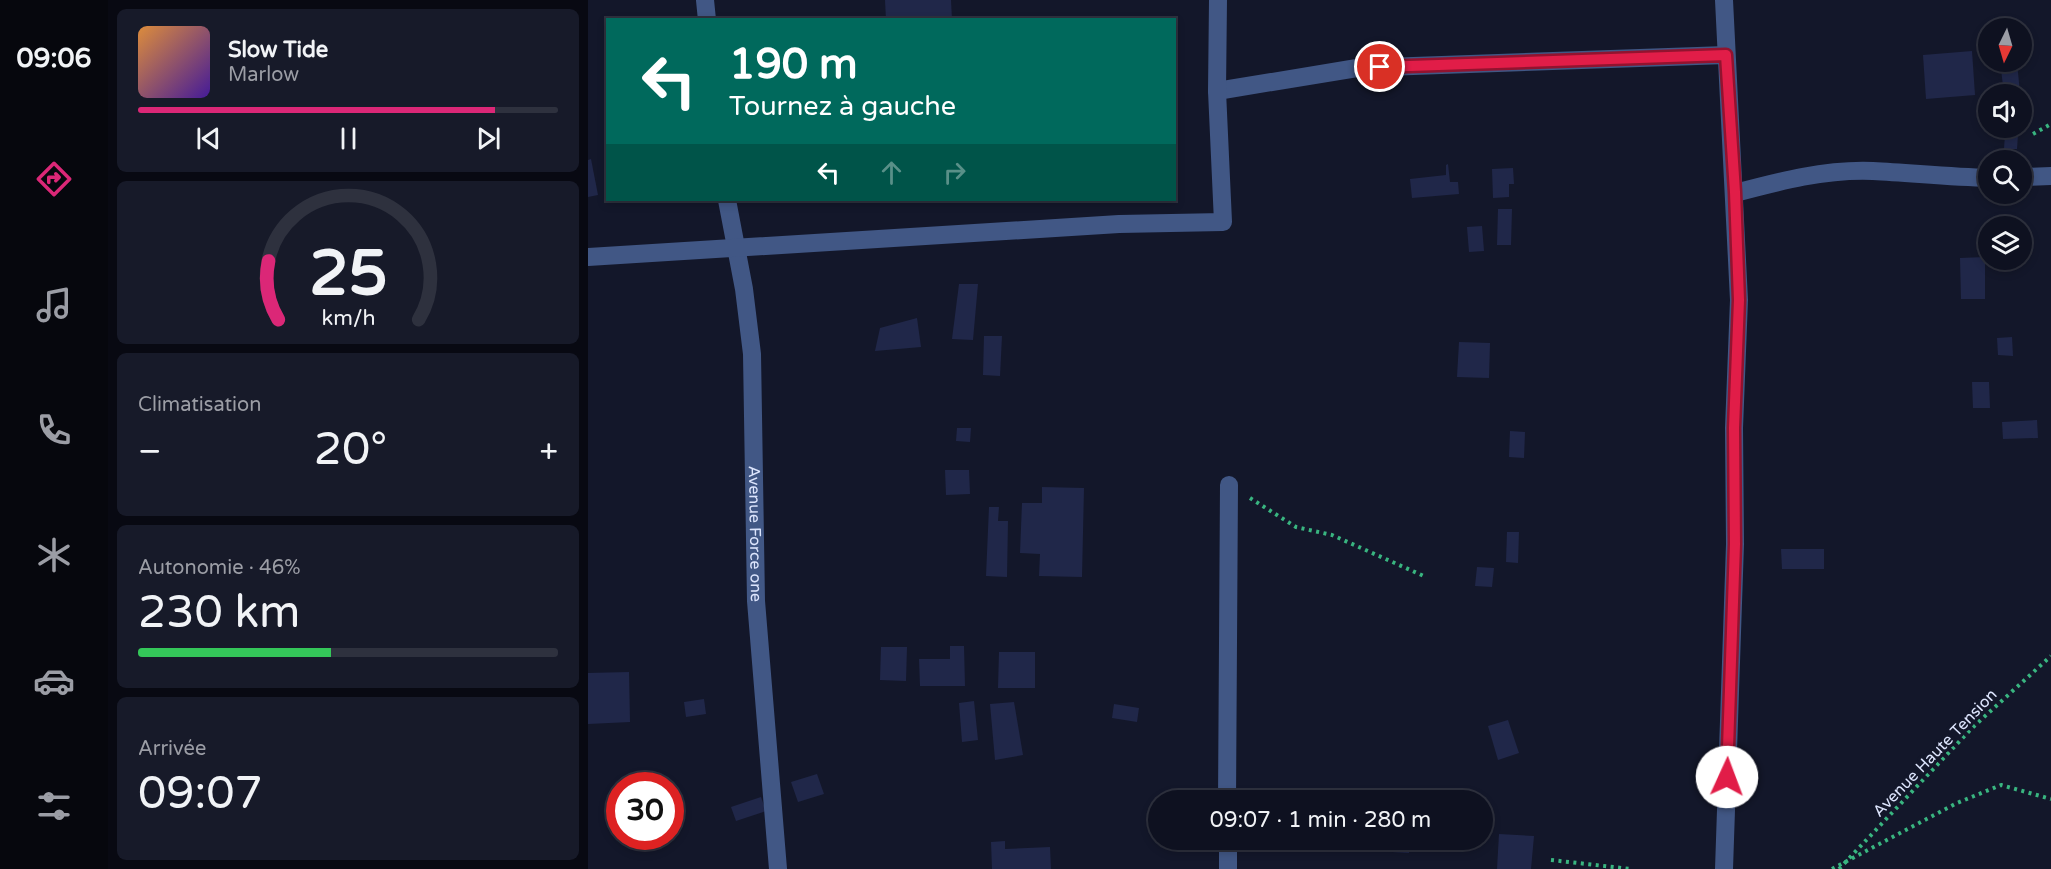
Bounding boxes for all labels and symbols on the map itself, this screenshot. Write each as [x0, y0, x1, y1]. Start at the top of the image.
north arrow [1978, 18, 2032, 72]
pin [1354, 41, 1405, 92]
street label: Avenue Force one [744, 465, 766, 602]
street label: Avenue Haute Tension [1869, 685, 2001, 821]
position arrow [1695, 745, 1759, 809]
speed limit sign: 30 [606, 772, 684, 850]

